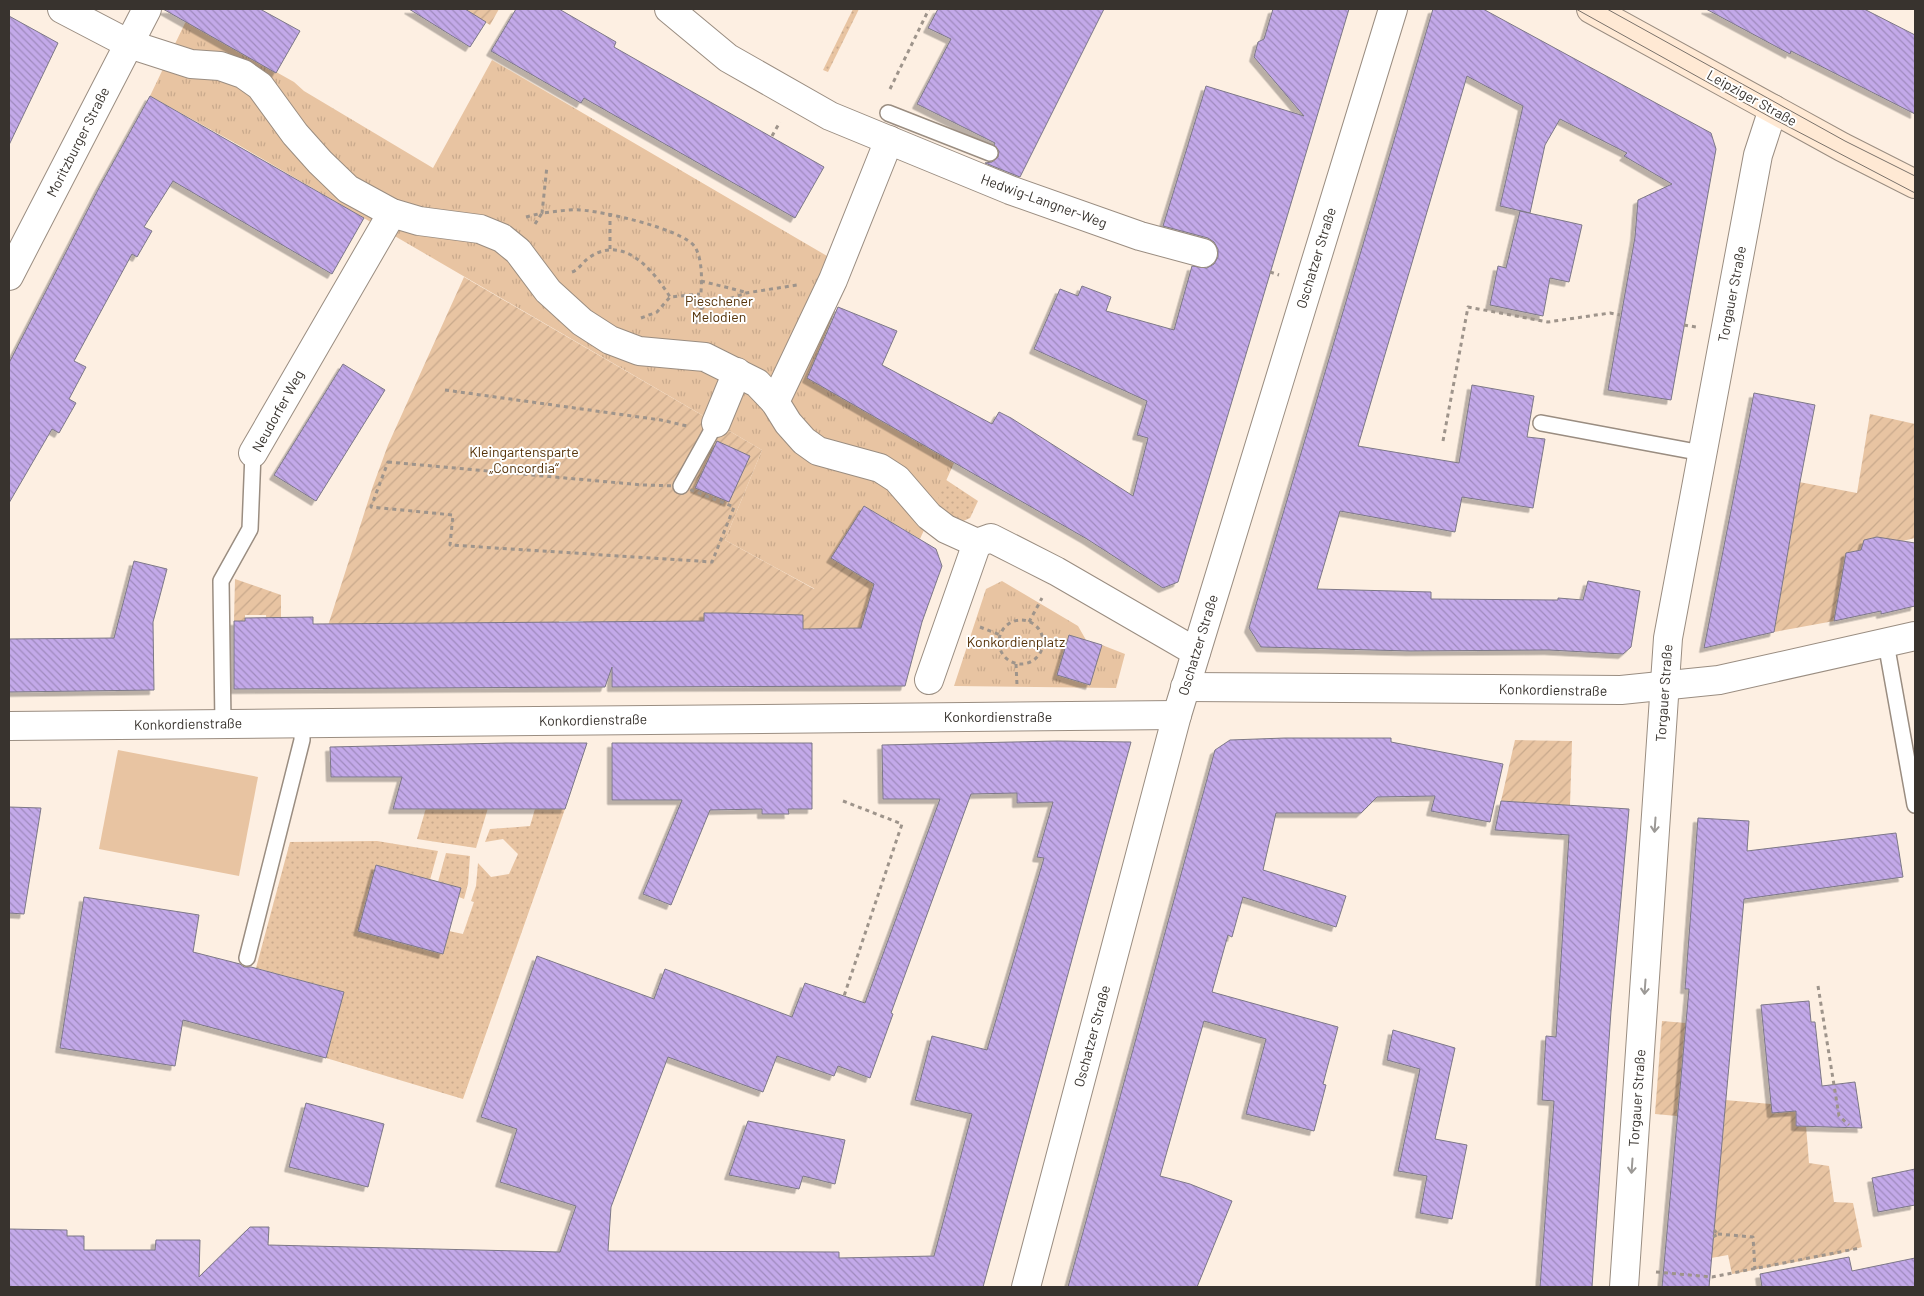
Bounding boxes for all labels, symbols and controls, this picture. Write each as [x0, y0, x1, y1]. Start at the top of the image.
street label: Leipziger Straße [1704, 66, 1800, 129]
street label: Moritzburger Straße [42, 84, 113, 200]
street label: Hedwig-Langner-Weg [979, 170, 1110, 231]
street label: Oschatzer Straße [1292, 205, 1339, 310]
street label: Torgauer Straße [1714, 244, 1749, 344]
park label: Pieschener Melodien [685, 292, 753, 325]
street label: Neudorfer Weg [248, 367, 307, 455]
park label: Kleingartensparte „Concordia“ [469, 443, 579, 476]
street label: Oschatzer Straße [1174, 592, 1221, 697]
park label: Konkordienplatz [967, 633, 1065, 650]
street label: Torgauer Straße [1652, 644, 1675, 742]
street label: Konkordienstraße [1499, 680, 1607, 699]
street label: Konkordienstraße [944, 708, 1052, 725]
street label: Konkordienstraße [539, 710, 647, 729]
street label: Konkordienstraße [134, 714, 242, 733]
one-way arrow [1651, 816, 1660, 832]
one-way arrow [1640, 979, 1649, 995]
street label: Oschatzer Straße [1070, 983, 1113, 1089]
street label: Torgauer Straße [1625, 1049, 1648, 1147]
one-way arrow [1628, 1158, 1637, 1174]

